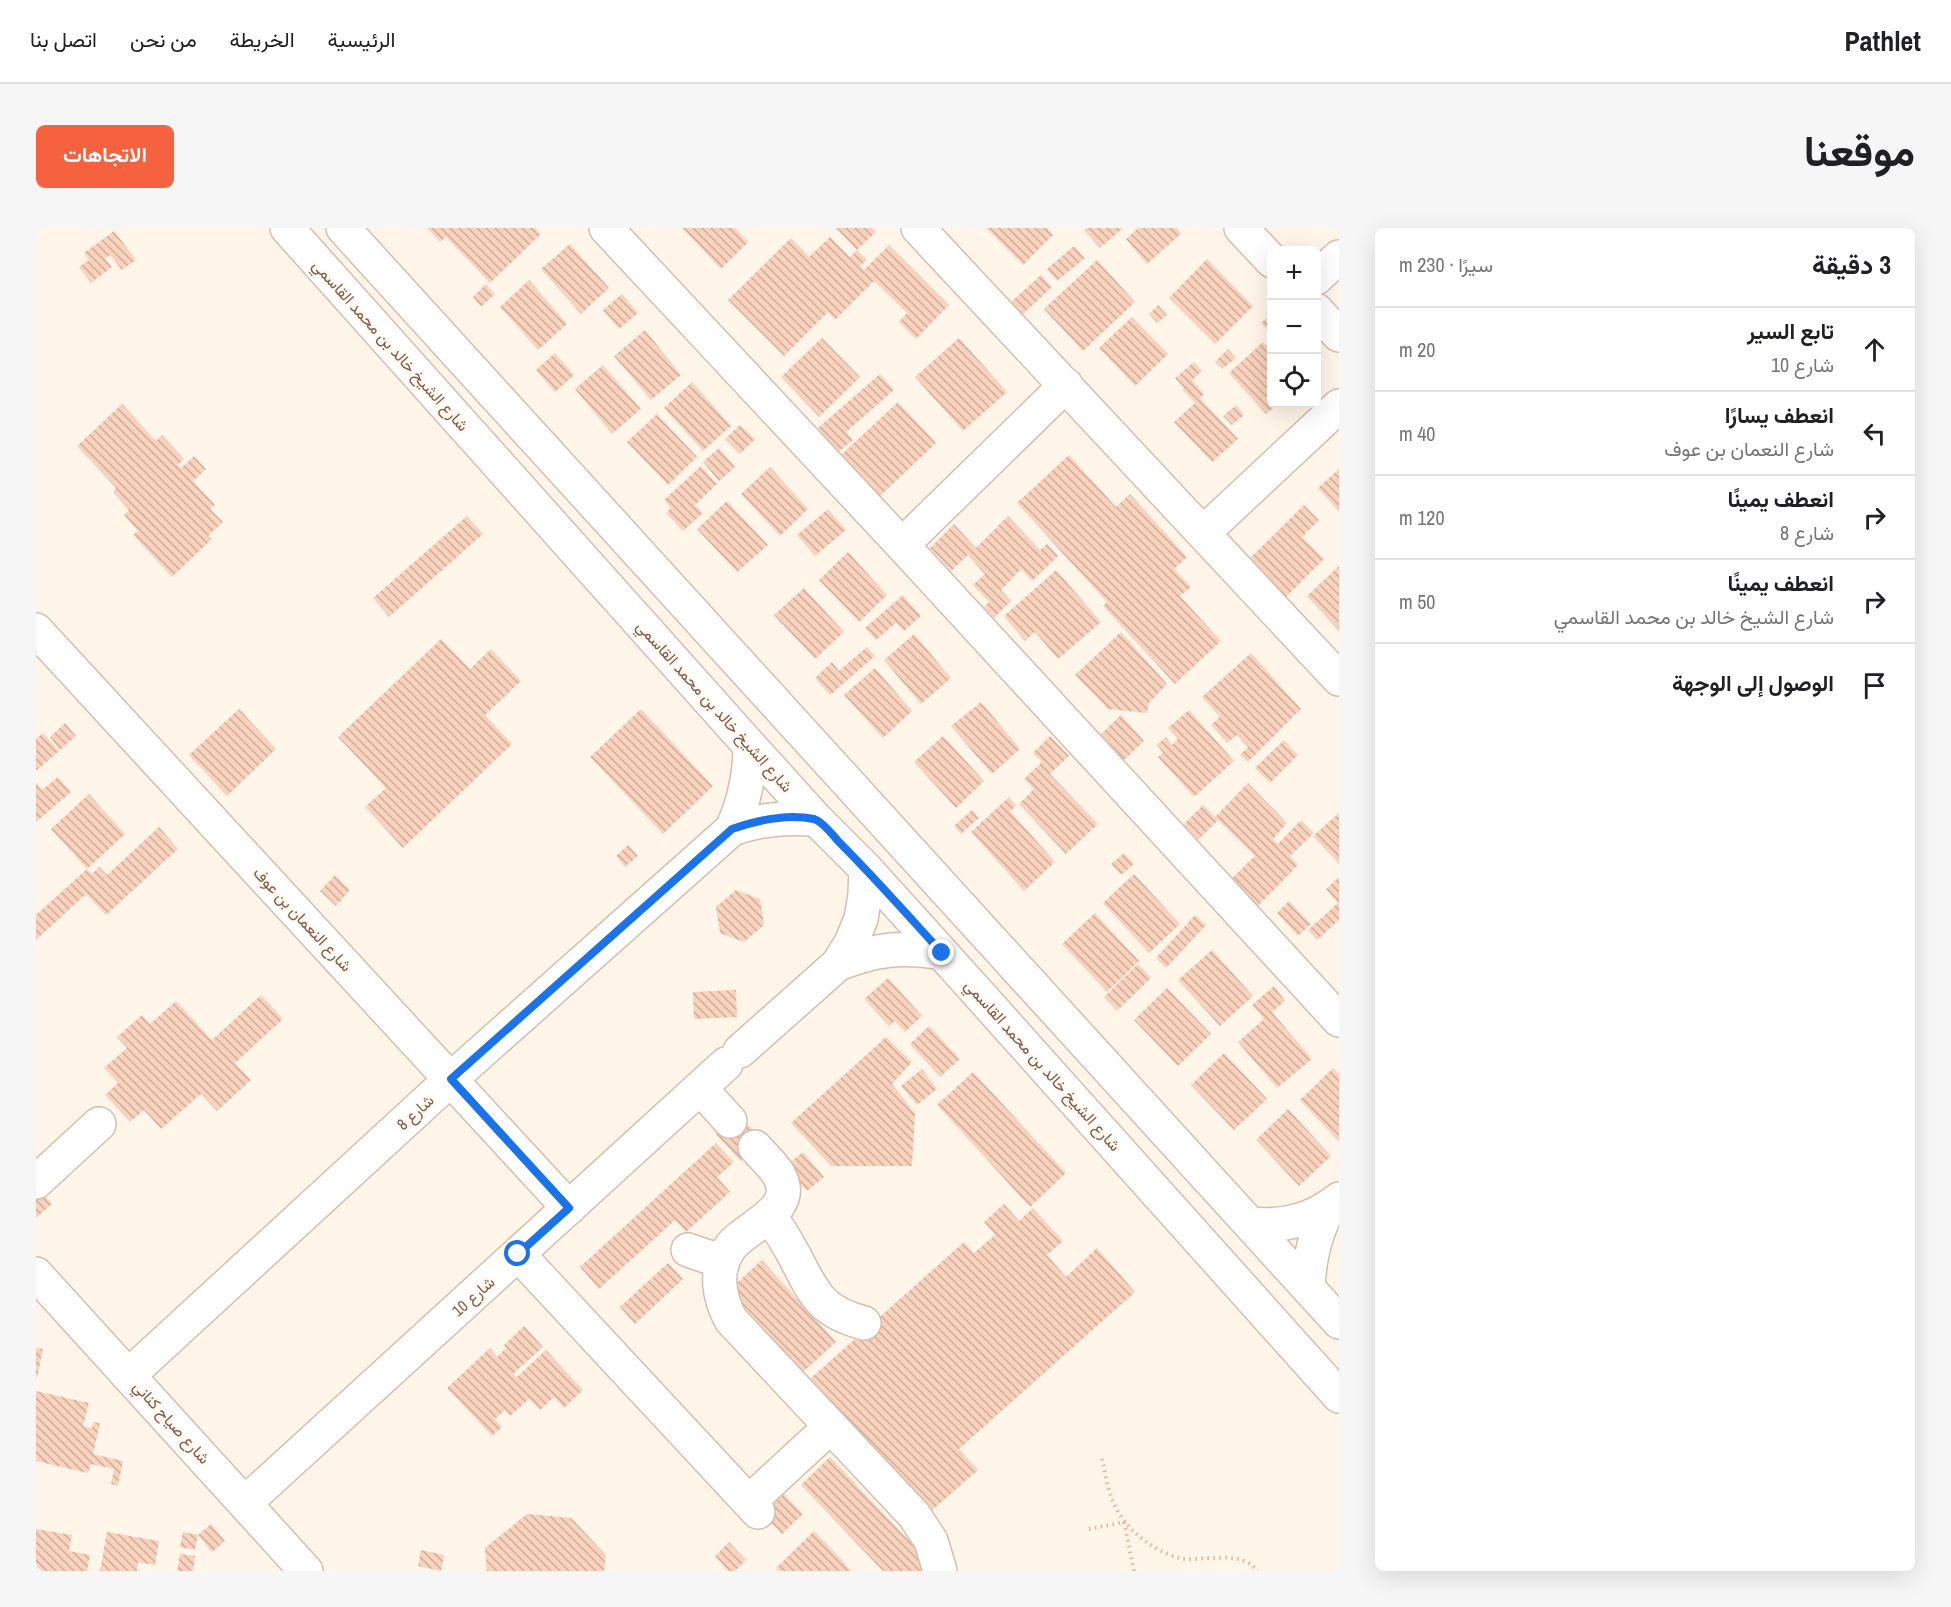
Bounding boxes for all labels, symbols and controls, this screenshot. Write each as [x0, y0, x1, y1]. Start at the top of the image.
text: Pathlet [1844, 22, 1921, 60]
text: اتصل بنا [30, 25, 97, 54]
text: من نحن [130, 25, 197, 54]
text: الخريطة [230, 25, 295, 54]
text: الرئيسية [328, 25, 395, 54]
text: موقعنا [1804, 123, 1915, 179]
button: الاتجاهات [36, 125, 174, 188]
map controls [1267, 246, 1321, 408]
button: + [1267, 246, 1321, 300]
text: 3 دقيقة [1812, 247, 1891, 282]
text: سيرًا · 230 m [1399, 251, 1493, 278]
street label: شارع الشيخ خالد بن محمد القاسمي [306, 254, 474, 438]
button: − [1267, 300, 1321, 354]
text: تابع السير [1747, 316, 1834, 346]
icon: ahead [1858, 333, 1891, 366]
text: 20 m [1399, 336, 1435, 363]
text: شارع 10 [1771, 351, 1834, 378]
button: locate [1267, 354, 1321, 408]
text: انعطف يسارًا [1725, 400, 1834, 430]
icon: left [1858, 417, 1891, 450]
text: 40 m [1399, 420, 1435, 447]
text: شارع النعمان بن عوف [1664, 435, 1834, 462]
text: انعطف يمينًا [1728, 484, 1834, 514]
icon: right [1858, 501, 1891, 534]
text: 120 m [1399, 504, 1445, 531]
text: شارع 8 [1780, 519, 1834, 546]
text: انعطف يمينًا [1728, 568, 1834, 598]
icon: right [1858, 585, 1891, 618]
text: 50 m [1399, 588, 1435, 615]
text: شارع الشيخ خالد بن محمد القاسمي [1554, 603, 1834, 630]
street label: شارع الشيخ خالد بن محمد القاسمي [630, 615, 798, 799]
text: الوصول إلى الوجهة [1672, 668, 1834, 698]
icon: arrive [1858, 669, 1891, 702]
street label: شارع النعمان بن عوف [248, 862, 357, 977]
route end [928, 939, 954, 965]
street label: شارع الشيخ خالد بن محمد القاسمي [958, 974, 1126, 1158]
street label: شارع 8 [392, 1089, 439, 1135]
route start [504, 1240, 530, 1266]
street label: شارع 10 [447, 1271, 500, 1322]
street label: شارع صياح كناني [126, 1376, 215, 1470]

